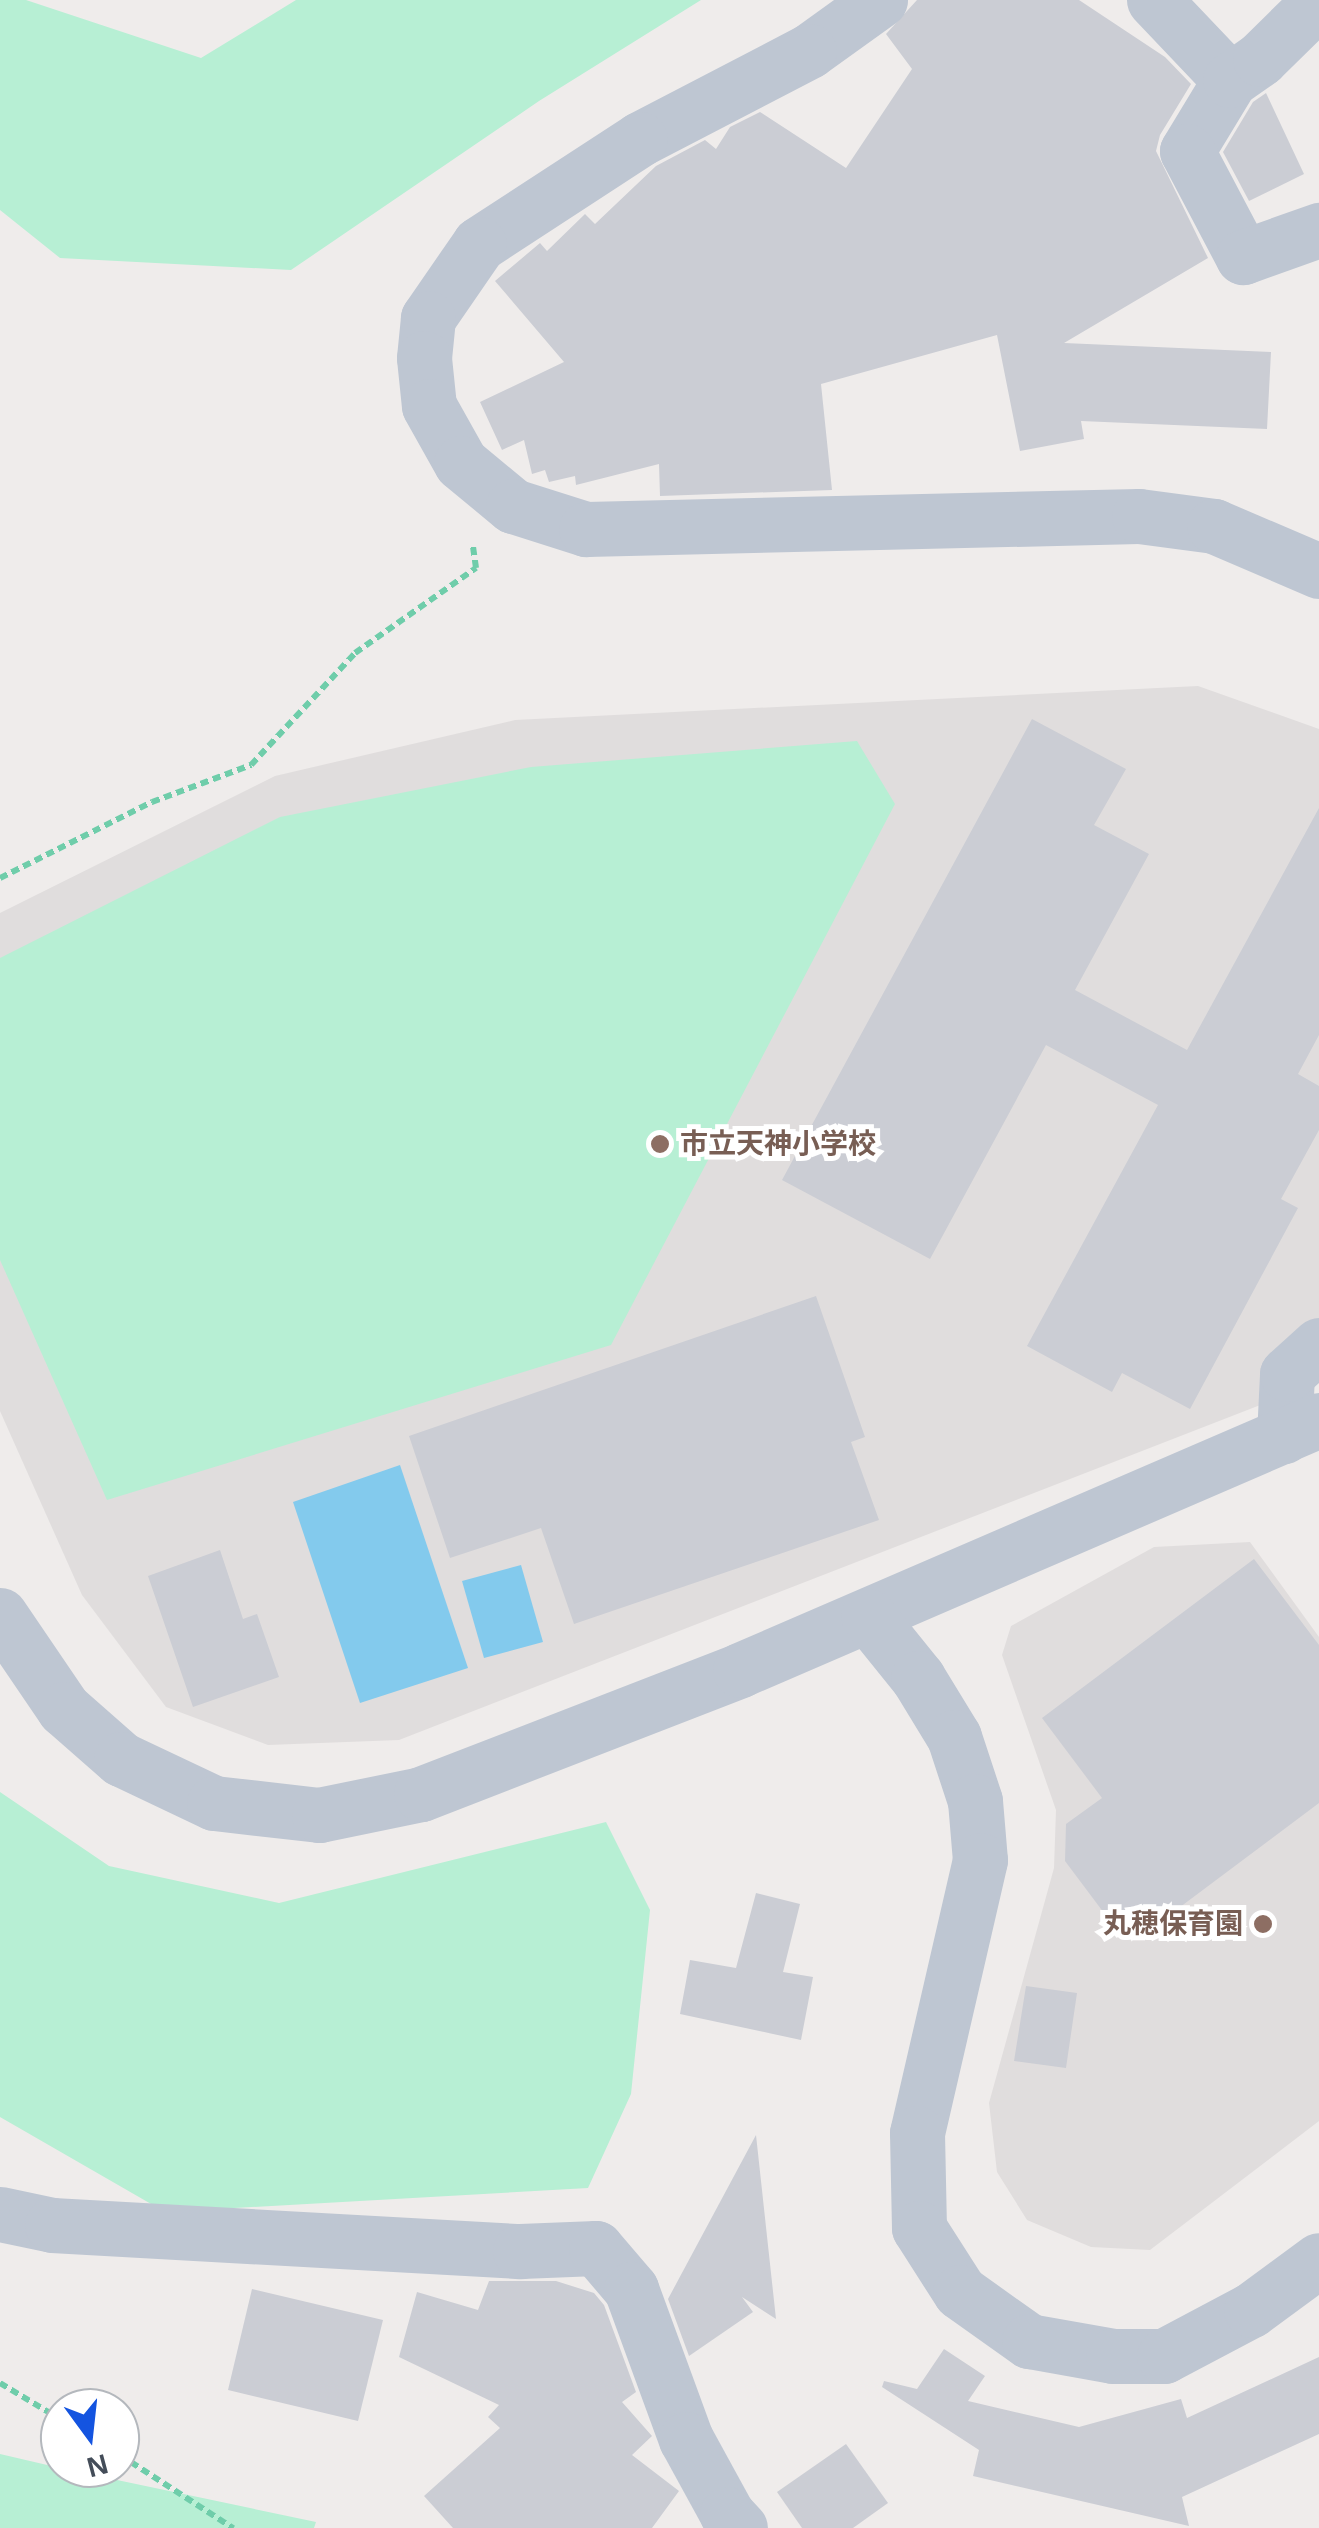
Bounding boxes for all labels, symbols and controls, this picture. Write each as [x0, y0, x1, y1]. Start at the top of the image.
place label: 市立天神小学校 [680, 1127, 876, 1161]
marker: 市立天神小学校 [649, 1133, 671, 1155]
place label: 丸穂保育園 [1103, 1907, 1243, 1941]
marker: 丸穂保育園 [1252, 1913, 1274, 1935]
north arrow [40, 2388, 140, 2488]
text: N [84, 2448, 111, 2483]

